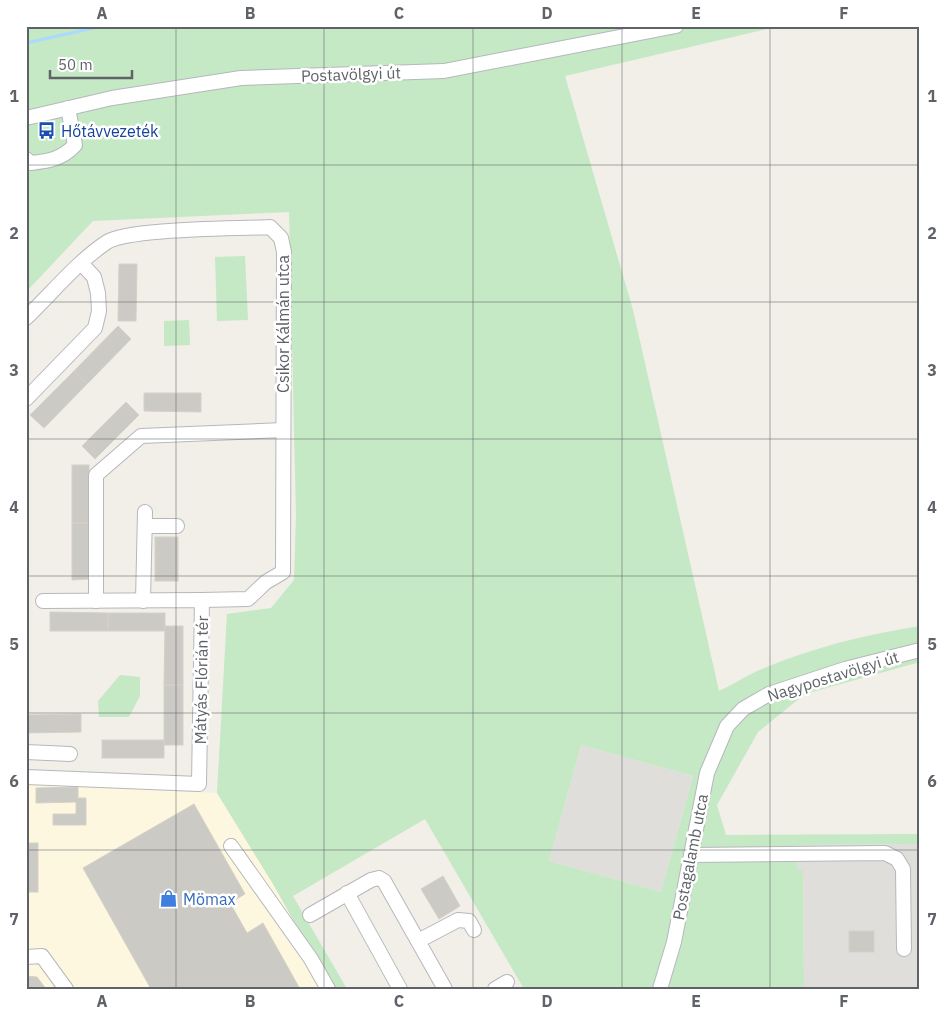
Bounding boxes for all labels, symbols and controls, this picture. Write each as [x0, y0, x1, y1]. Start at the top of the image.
text: A [97, 3, 108, 23]
text: B [245, 3, 256, 23]
text: C [394, 3, 404, 23]
text: D [541, 3, 553, 23]
text: E [691, 3, 701, 23]
text: F [839, 3, 849, 23]
scale bar [50, 48, 132, 80]
text: 50 m [58, 55, 93, 74]
street label: Postavölgyi út [301, 62, 401, 86]
text: 1 [9, 86, 19, 106]
text: 1 [927, 86, 937, 106]
bus stop icon: Hőtávvezeték [37, 121, 57, 141]
place label: Hőtávvezeték [61, 121, 159, 141]
text: 2 [9, 223, 19, 243]
text: 2 [927, 223, 937, 243]
street label: Csikor Kálmán utca [273, 255, 293, 393]
text: 3 [9, 360, 19, 380]
text: 3 [927, 360, 937, 380]
text: 4 [9, 497, 19, 517]
text: 4 [927, 497, 937, 517]
street label: Mátyás Flórián tér [190, 615, 212, 745]
text: 5 [9, 634, 19, 654]
text: 5 [927, 634, 937, 654]
street label: Nagypostavölgyi út [765, 647, 901, 705]
text: 6 [9, 771, 19, 791]
text: 6 [927, 771, 937, 791]
street label: Postagalamb utca [668, 792, 712, 922]
shop icon: Mömax [159, 889, 179, 909]
place label: Mömax [183, 889, 236, 909]
text: 7 [9, 909, 19, 929]
text: 7 [927, 909, 937, 929]
text: A [97, 991, 108, 1011]
text: B [245, 991, 256, 1011]
text: C [394, 991, 404, 1011]
text: D [541, 991, 553, 1011]
text: E [691, 991, 701, 1011]
text: F [839, 991, 849, 1011]

